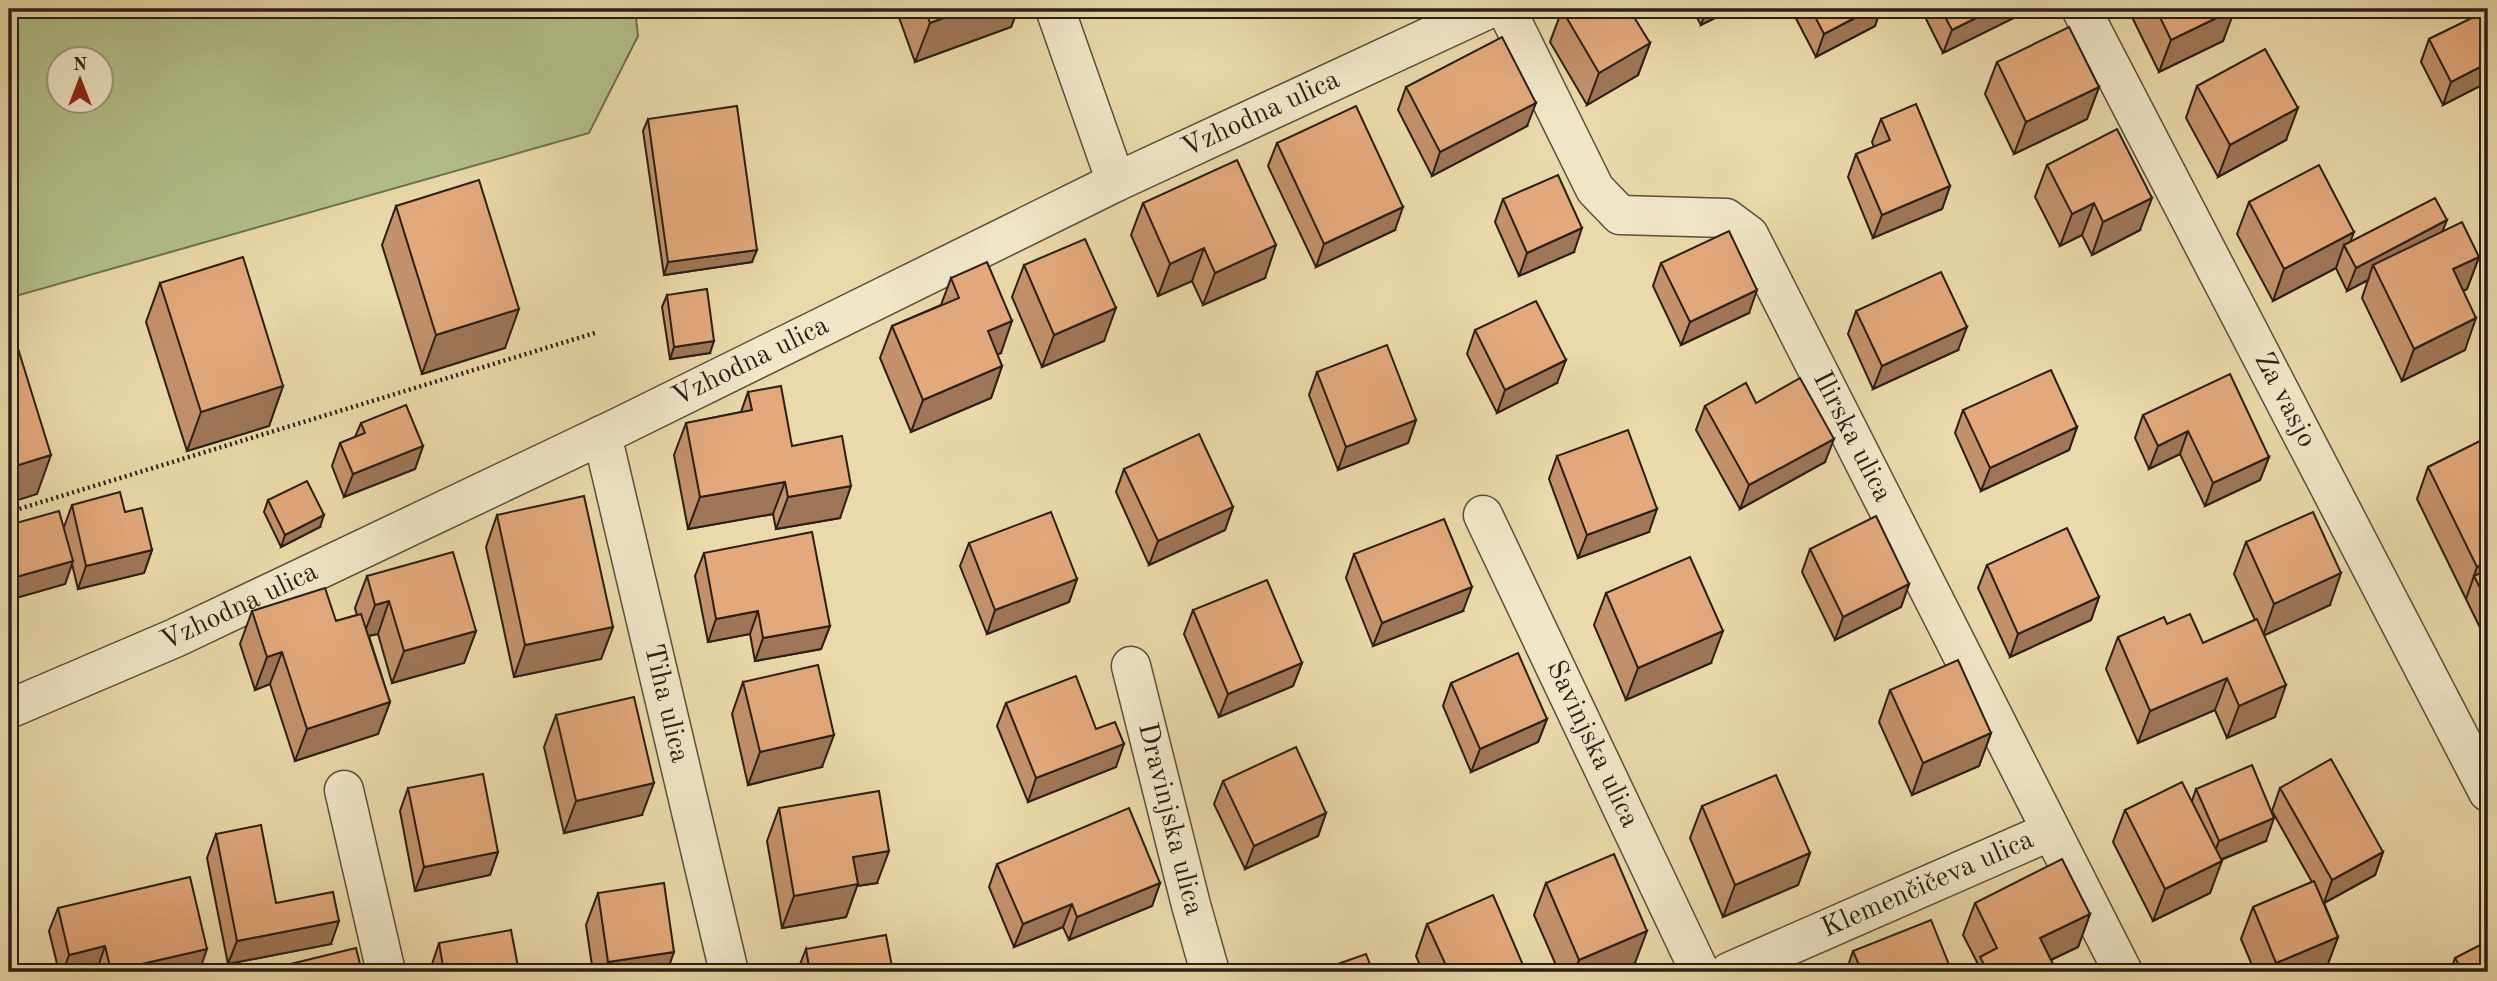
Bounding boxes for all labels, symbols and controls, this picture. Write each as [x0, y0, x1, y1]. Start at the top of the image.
north arrow [46, 46, 116, 116]
text: N [73, 56, 88, 75]
street label: Vzhodna ulica [1178, 66, 1344, 163]
street label: Vzhodna ulica [668, 312, 834, 412]
street label: Za vasjo [2248, 348, 2321, 452]
street label: Ilirska ulica [1807, 367, 1896, 507]
street label: Vzhodna ulica [157, 558, 323, 656]
street label: Tiha ulica [638, 642, 693, 766]
street label: Savinjska ulica [1540, 657, 1644, 833]
street label: Dravinjska ulica [1132, 720, 1207, 919]
street label: Klemenčičeva ulica [1817, 826, 2038, 944]

